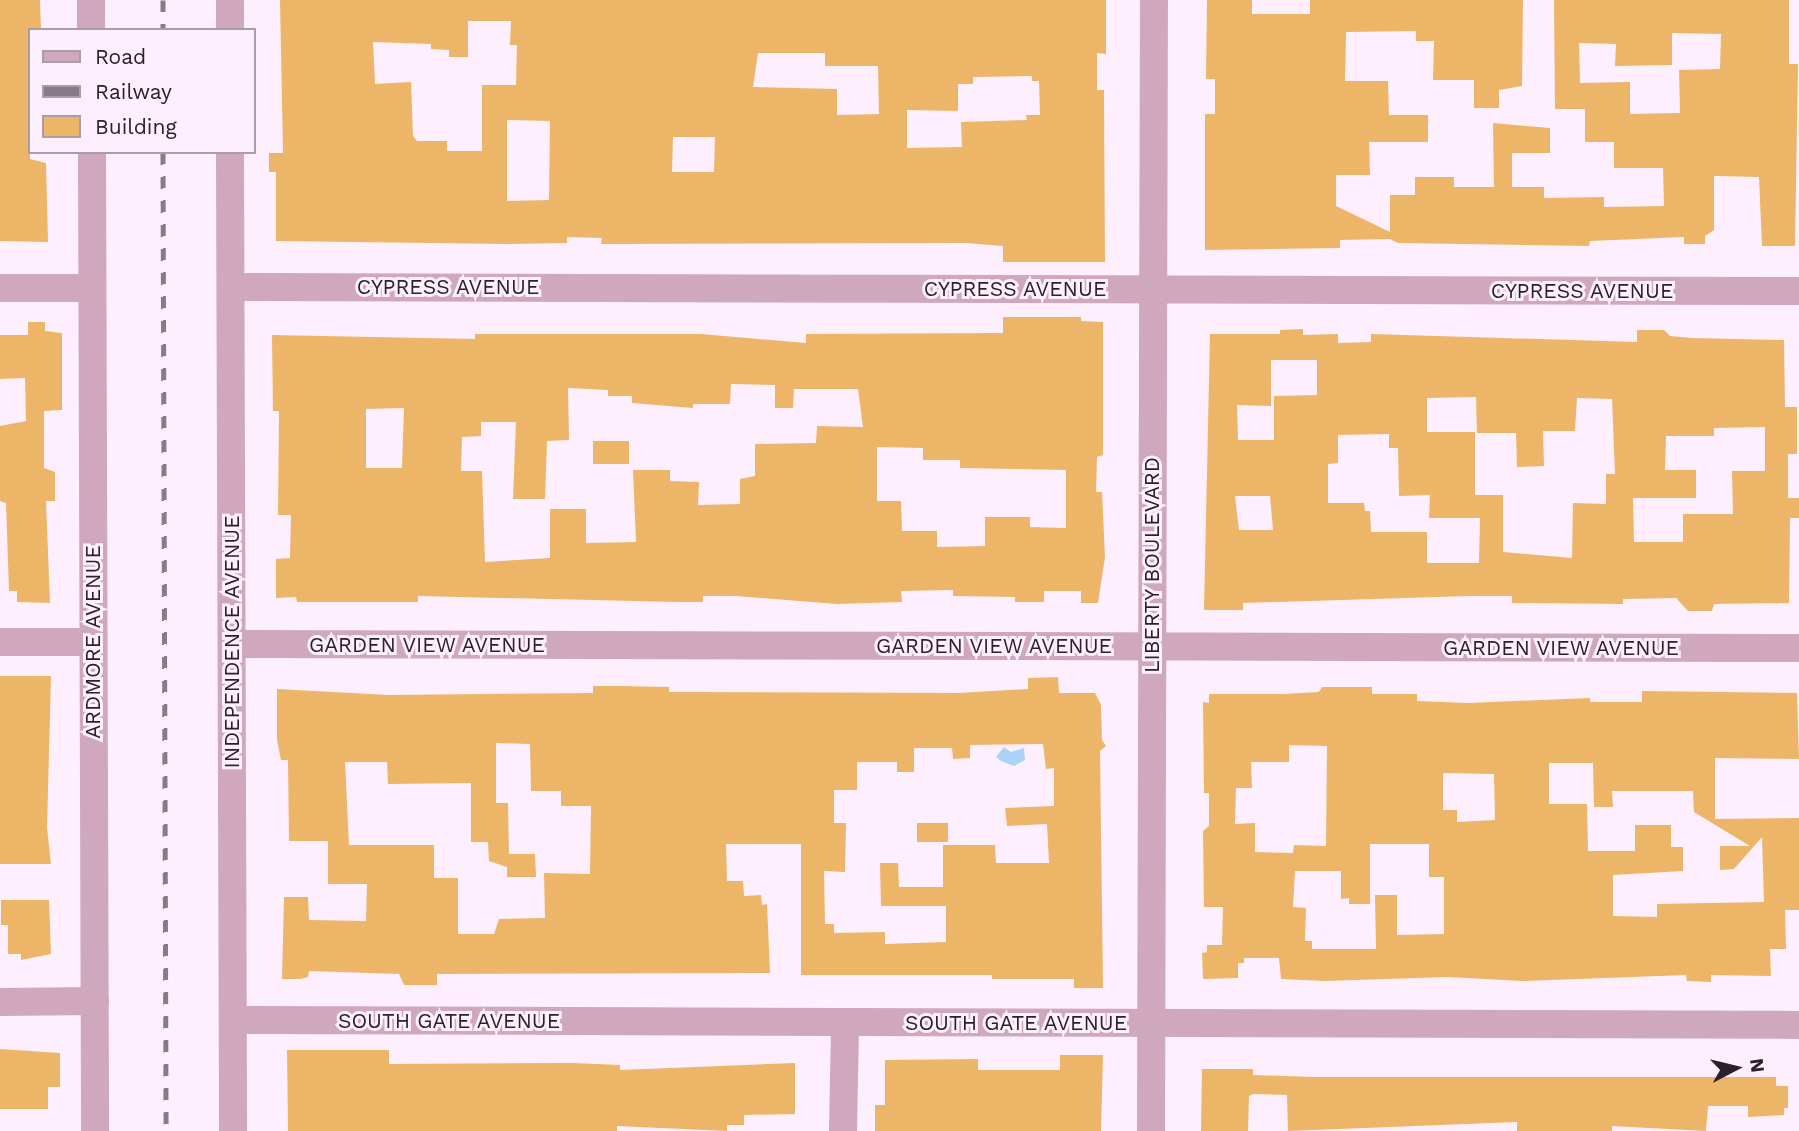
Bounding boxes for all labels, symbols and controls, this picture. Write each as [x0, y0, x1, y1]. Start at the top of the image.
legend [28, 28, 256, 154]
text: Road [95, 44, 146, 69]
text: Railway [95, 79, 172, 104]
text: Building [95, 114, 177, 139]
street label: CYPRESS AVENUE [356, 274, 540, 300]
street label: CYPRESS AVENUE [923, 276, 1107, 302]
street label: CYPRESS AVENUE [1490, 278, 1674, 304]
street label: LIBERTY BOULEVARD [1139, 457, 1165, 673]
street label: INDEPENDENCE AVENUE [219, 515, 245, 769]
street label: ARDMORE AVENUE [80, 545, 106, 739]
street label: GARDEN VIEW AVENUE [308, 632, 546, 658]
street label: GARDEN VIEW AVENUE [875, 633, 1113, 659]
street label: GARDEN VIEW AVENUE [1442, 635, 1680, 661]
street label: SOUTH GATE AVENUE [338, 1008, 560, 1034]
street label: SOUTH GATE AVENUE [905, 1010, 1127, 1036]
north arrow [1701, 1033, 1771, 1103]
text: N [1745, 1057, 1770, 1074]

